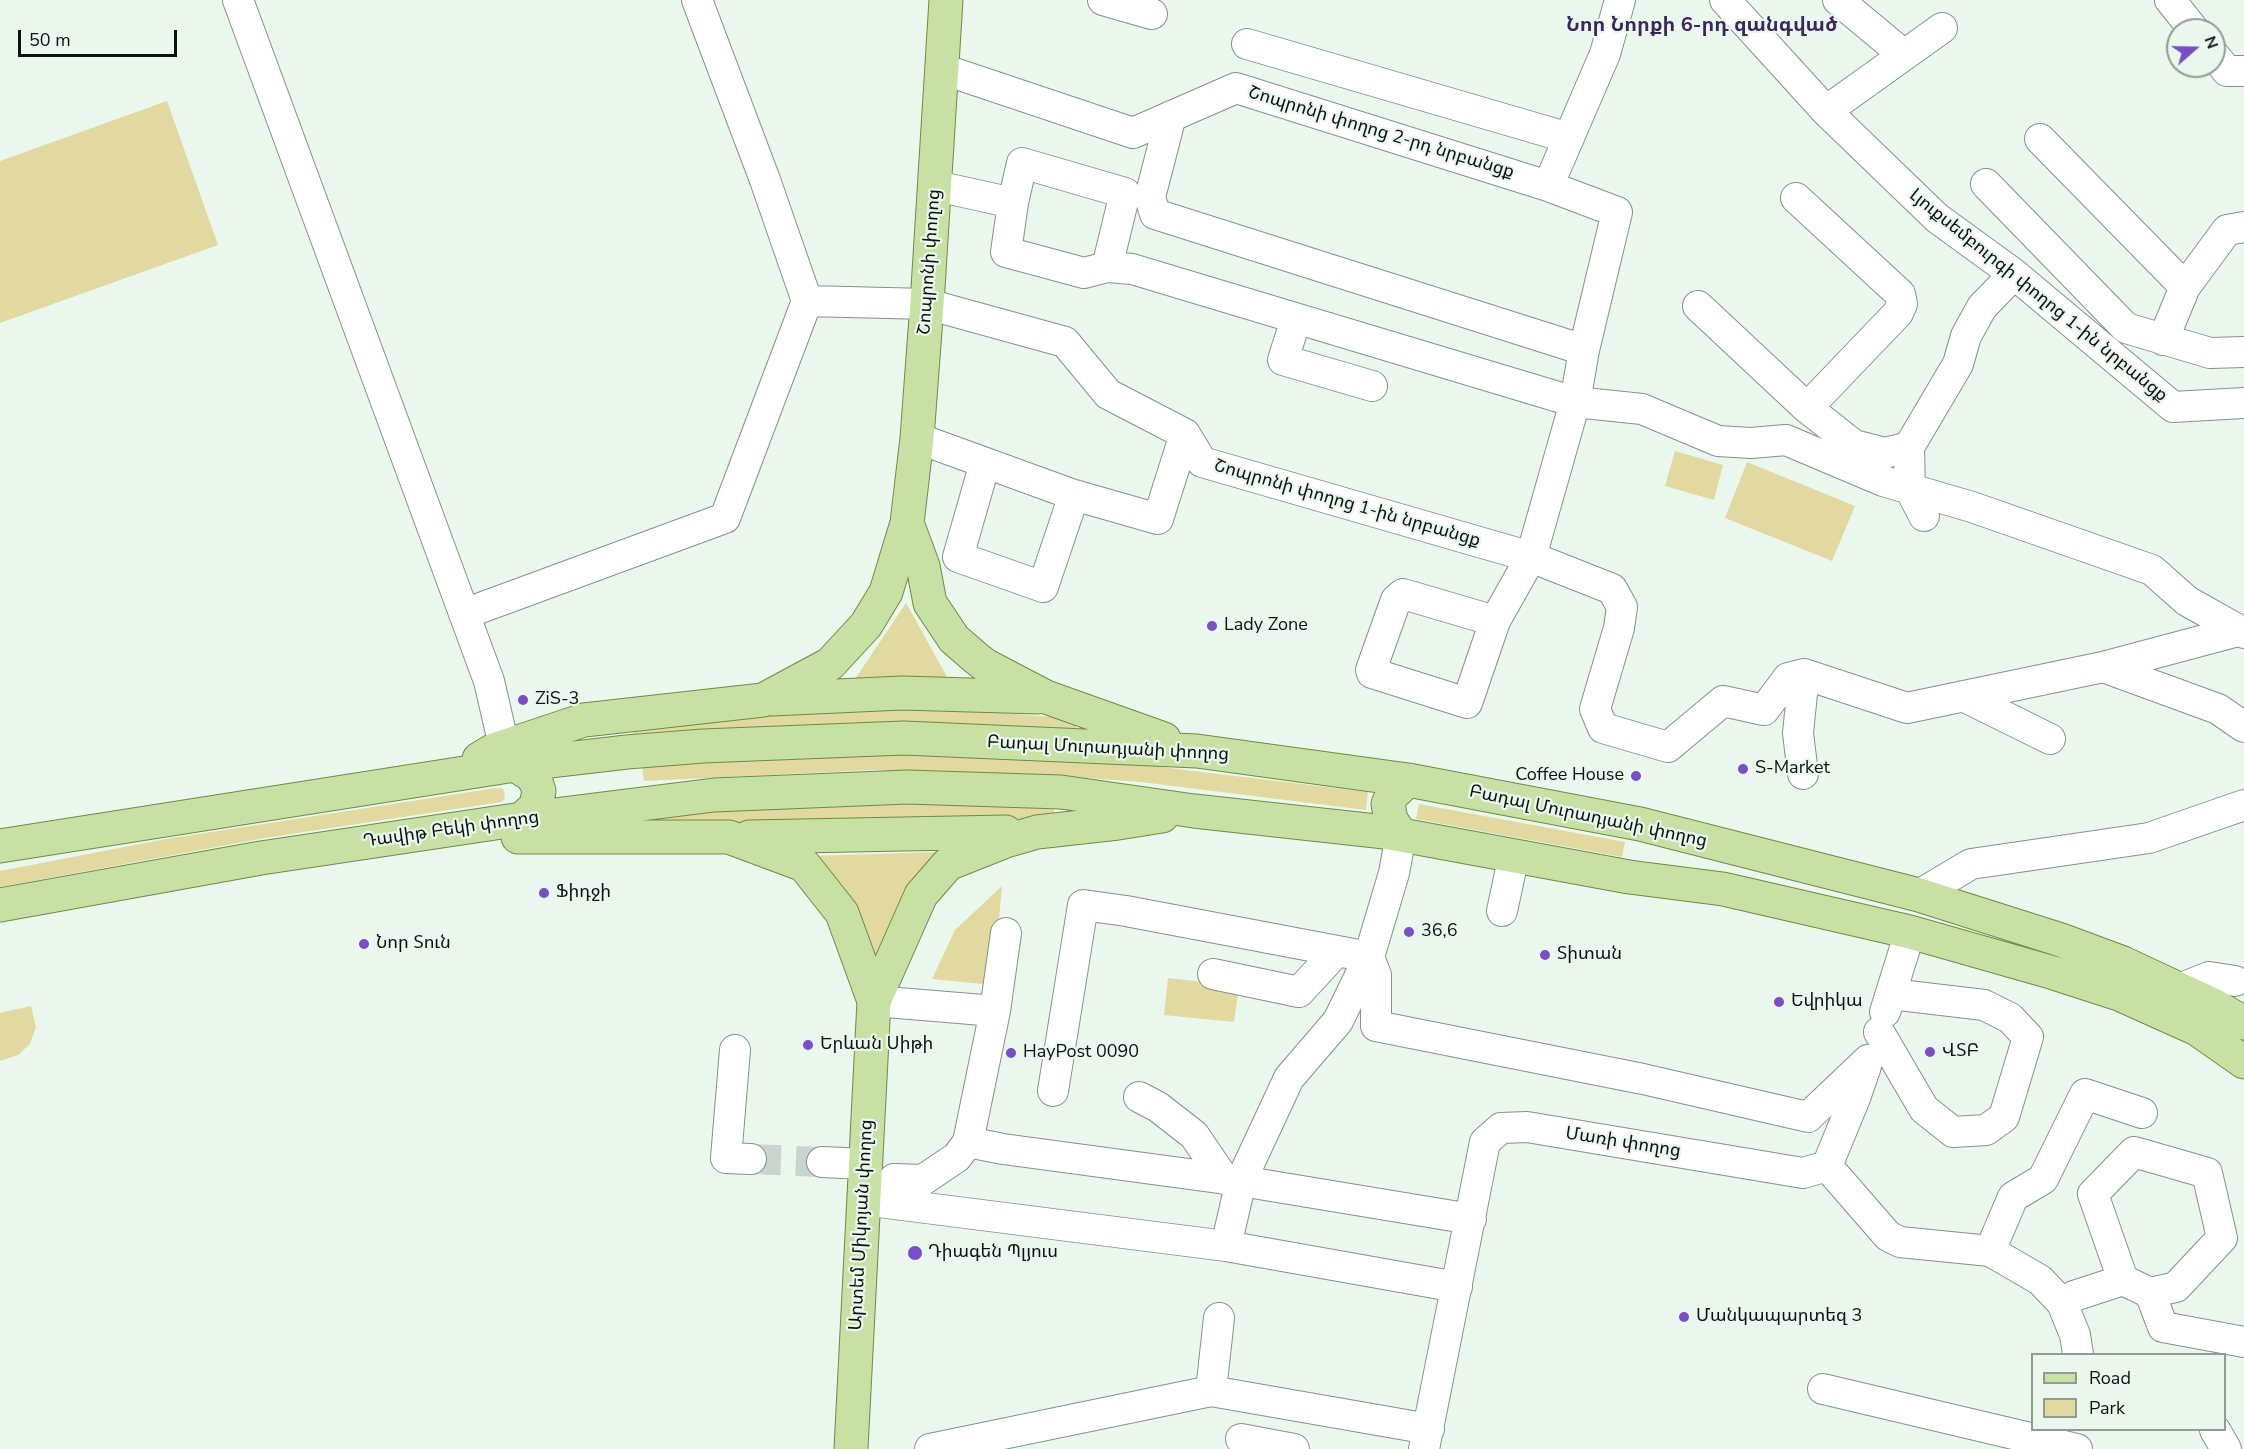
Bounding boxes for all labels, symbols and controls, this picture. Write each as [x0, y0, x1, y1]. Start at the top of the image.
district label: Նոր Նորքի 6-րդ զանգված [1566, 14, 1838, 38]
scale bar [21, 18, 180, 56]
north arrow [2166, 18, 2226, 78]
text: 50 m [29, 28, 71, 52]
text: N [2199, 33, 2223, 52]
street label: Շոպրոնի փողոց 2-րդ նրբանցք [1245, 82, 1517, 184]
street label: Լյուքսեմբուրգի փողոց 1-ին նրբանցք [1905, 185, 2171, 407]
street label: Շոպրոնի փողոց [914, 188, 946, 336]
street label: Շոպրոնի փողոց 1-ին նրբանցք [1211, 456, 1483, 552]
place label: Lady Zone [1224, 615, 1308, 637]
marker: Lady Zone [1205, 619, 1219, 633]
place label: ZiS-3 [535, 689, 579, 711]
marker: ZiS-3 [516, 693, 530, 707]
street label: Բադալ Մուրադյանի փողոց [986, 732, 1230, 766]
place label: S-Market [1755, 758, 1830, 780]
marker: S-Market [1736, 762, 1750, 776]
place label: Coffee House [1515, 765, 1624, 787]
marker: Coffee House [1629, 769, 1643, 783]
street label: Բադալ Մուրադյանի փողոց [1467, 781, 1709, 853]
street label: Դավիթ Բեկի փողոց [362, 807, 540, 853]
place label: Ֆիդջի [556, 882, 611, 904]
marker: Ֆիդջի [537, 886, 551, 900]
place label: 36,6 [1421, 921, 1458, 943]
marker: 36,6 [1402, 925, 1416, 939]
place label: Նոր Տուն [376, 933, 451, 955]
marker: Նոր Տուն [357, 937, 371, 951]
place label: Տիտան [1557, 944, 1622, 966]
marker: Տիտան [1538, 948, 1552, 962]
place label: Եվրիկա [1791, 991, 1863, 1013]
marker: Եվրիկա [1772, 995, 1786, 1009]
place label: Երևան Սիթի [820, 1034, 933, 1056]
marker: Երևան Սիթի [801, 1038, 815, 1052]
place label: ՎՏԲ [1942, 1041, 1979, 1063]
place label: HayPost 0090 [1023, 1042, 1139, 1064]
marker: ՎՏԲ [1923, 1045, 1937, 1059]
marker: HayPost 0090 [1004, 1046, 1018, 1060]
street label: Արտեմ Միկոյան փողոց [846, 1119, 878, 1331]
street label: Մառի փողոց [1564, 1123, 1682, 1163]
place label: Դիագեն Պլյուս [928, 1242, 1058, 1264]
marker: Դիագեն Պլյուս [906, 1244, 924, 1262]
place label: Մանկապարտեզ 3 [1696, 1306, 1862, 1328]
marker: Մանկապարտեզ 3 [1677, 1310, 1691, 1324]
legend [2031, 1353, 2226, 1431]
text: Road [2089, 1366, 2131, 1390]
text: Park [2089, 1396, 2125, 1420]

